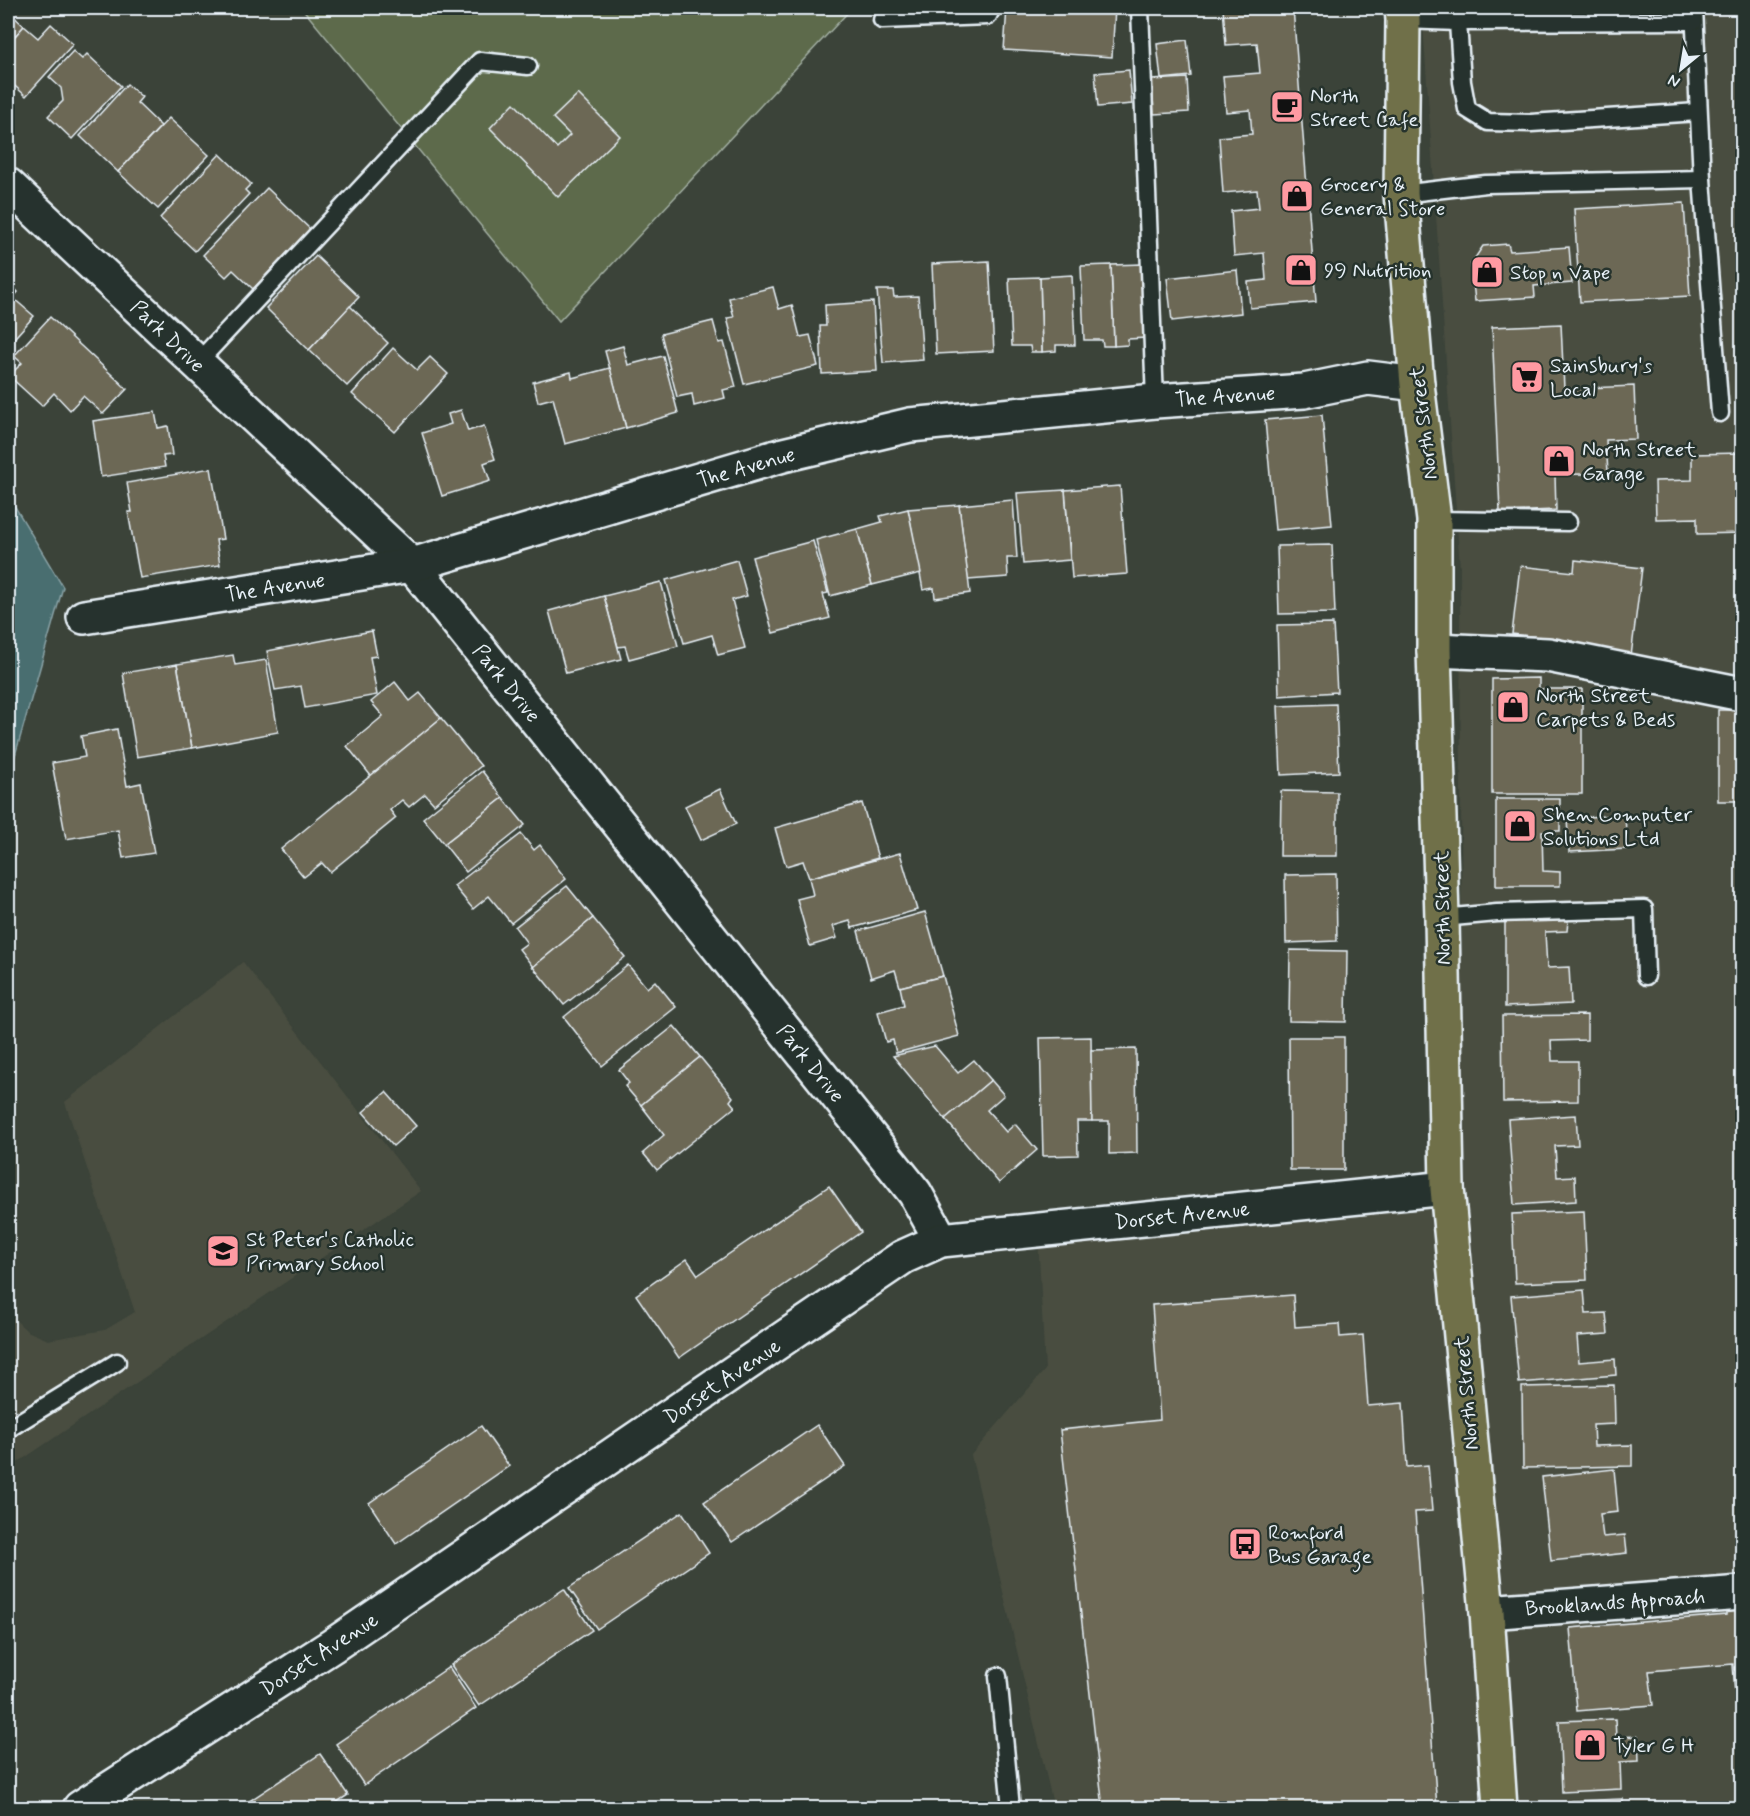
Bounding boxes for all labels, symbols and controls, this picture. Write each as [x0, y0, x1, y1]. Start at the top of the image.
north arrow [1651, 39, 1711, 99]
text: N [1664, 69, 1684, 92]
place label: North Street Cafe [1310, 82, 1419, 134]
cafe icon: North Street Cafe [1269, 89, 1305, 125]
place label: Grocery & General Store [1320, 171, 1445, 223]
shop icon: Grocery & General Store [1279, 178, 1315, 214]
shop icon: 99 Nutrition [1283, 252, 1319, 288]
shop icon: Stop n Vape [1469, 254, 1505, 290]
place label: 99 Nutrition [1324, 257, 1432, 285]
place label: Stop n Vape [1510, 259, 1610, 287]
street label: Park Drive [124, 294, 211, 379]
place label: Sainsbury's Local [1550, 352, 1652, 404]
supermarket icon: Sainsbury's Local [1509, 359, 1545, 395]
street label: North Street [1403, 364, 1445, 481]
street label: The Avenue [1174, 380, 1276, 414]
place label: North Street Garage [1582, 436, 1697, 489]
street label: The Avenue [694, 441, 799, 495]
shop icon: North Street Garage [1541, 443, 1577, 479]
street label: The Avenue [223, 566, 327, 610]
street label: Park Drive [466, 638, 547, 729]
place label: North Street Carpets & Beds [1536, 682, 1675, 734]
shop icon: North Street Carpets & Beds [1495, 689, 1531, 725]
place label: Shen Computer Solutions Ltd [1543, 801, 1693, 853]
shop icon: Shen Computer Solutions Ltd [1502, 808, 1538, 844]
street label: North Street [1428, 850, 1458, 965]
street label: Park Drive [770, 1018, 851, 1109]
street label: Dorset Avenue [1113, 1195, 1251, 1237]
place label: St Peter's Catholic Primary School [246, 1226, 414, 1278]
school or university icon: St Peter's Catholic Primary School [205, 1233, 241, 1269]
street label: Dorset Avenue [658, 1332, 787, 1431]
street label: North Street [1448, 1334, 1486, 1451]
place label: Romford Bus Garage [1268, 1519, 1372, 1573]
bus stop icon: Romford Bus Garage [1227, 1526, 1263, 1562]
street label: Brooklands Approach [1524, 1583, 1706, 1624]
street label: Dorset Avenue [255, 1606, 384, 1704]
shop icon: Tyler G H [1572, 1727, 1608, 1763]
place label: Tyler G H [1613, 1732, 1695, 1760]

